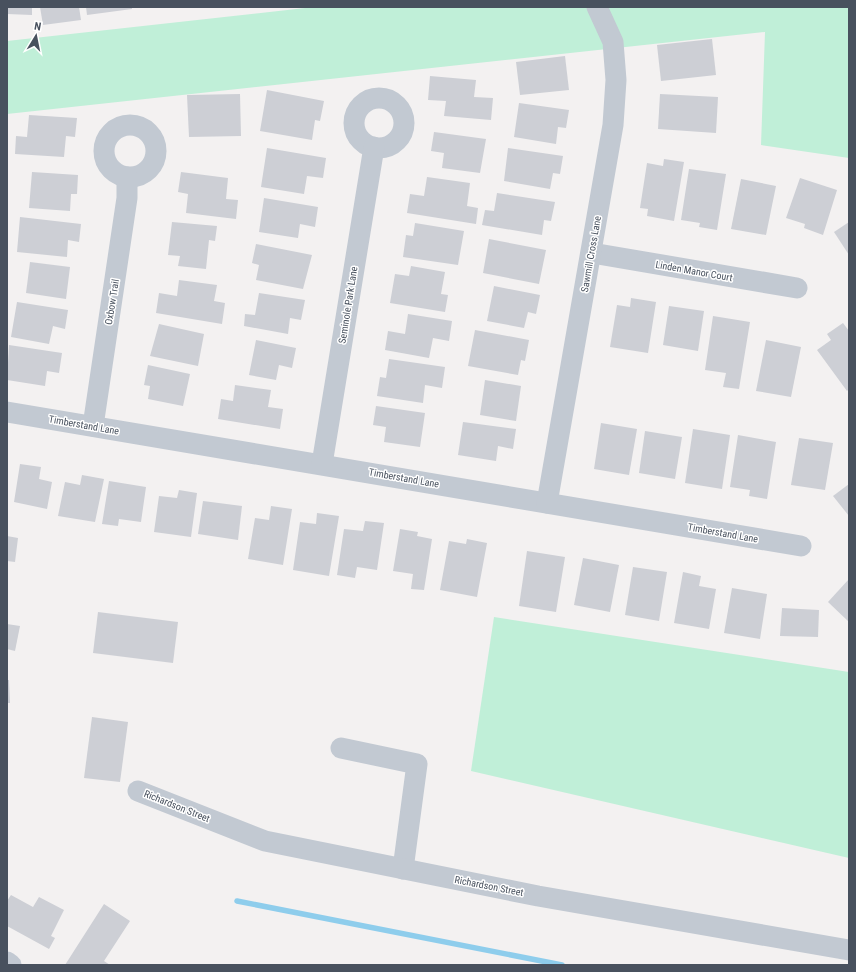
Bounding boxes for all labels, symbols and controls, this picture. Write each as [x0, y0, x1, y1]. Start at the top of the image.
north arrow [16, 16, 56, 56]
text: N [33, 20, 42, 34]
street label: Sawmill Cross Lane [579, 215, 603, 293]
street label: Linden Manor Court [655, 259, 733, 283]
street label: Seminole Park Lane [336, 265, 360, 344]
street label: Oxbow Trail [103, 278, 121, 326]
street label: Timberstand Lane [48, 413, 120, 437]
street label: Timberstand Lane [368, 466, 440, 490]
street label: Timberstand Lane [687, 521, 759, 545]
street label: Richardson Street [143, 788, 212, 824]
street label: Richardson Street [454, 874, 524, 898]

